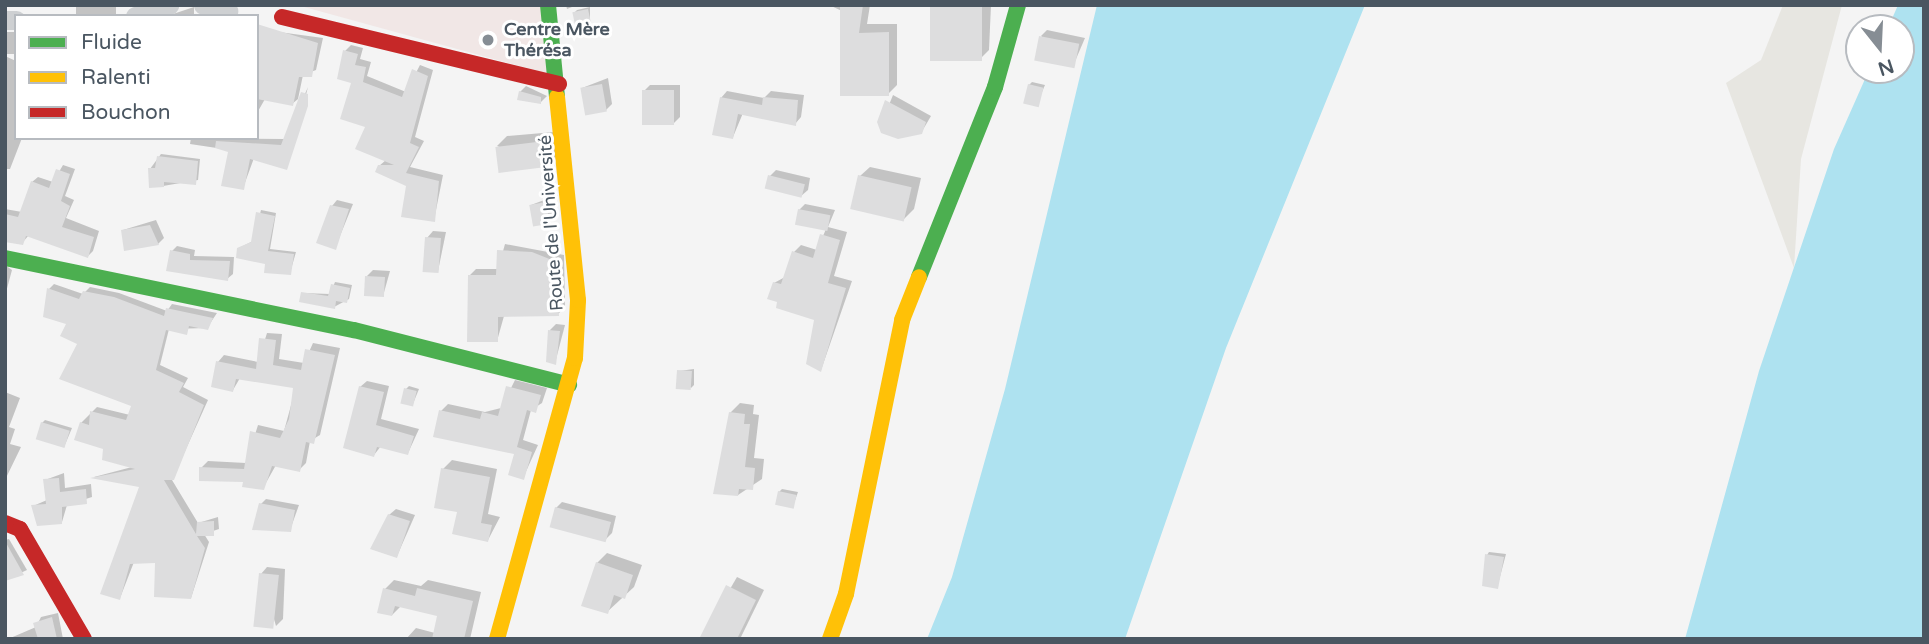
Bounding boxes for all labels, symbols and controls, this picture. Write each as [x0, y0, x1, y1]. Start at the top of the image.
legend [14, 14, 259, 140]
north arrow [1845, 14, 1915, 84]
place label: Centre Mère Thérésa [504, 19, 610, 61]
text: Fluide [81, 30, 142, 55]
marker: Centre Mère Thérésa [478, 30, 498, 50]
text: N [1875, 54, 1897, 80]
text: Ralenti [81, 65, 151, 90]
text: Bouchon [81, 100, 171, 125]
street label: Route de l'Université [534, 134, 568, 312]

